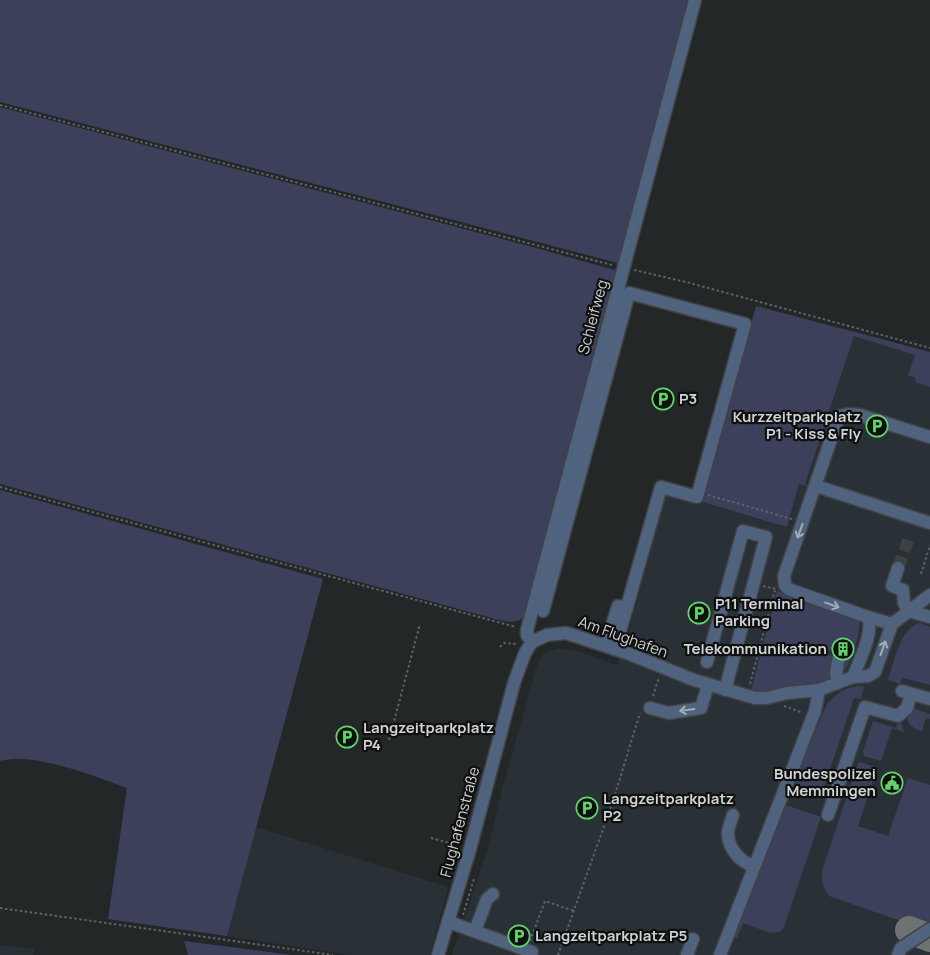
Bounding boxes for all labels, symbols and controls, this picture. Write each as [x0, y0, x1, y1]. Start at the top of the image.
street label: Schleifweg [572, 277, 613, 356]
parking icon: P3 [651, 387, 675, 411]
place label: P3 [679, 388, 697, 409]
place label: Kurzzeitparkplatz P1 - Kiss & Fly [733, 406, 862, 444]
parking icon: Kurzzeitparkplatz P1 - Kiss & Fly [865, 414, 889, 438]
one-way arrow [795, 523, 804, 539]
place label: P11 Terminal Parking [715, 593, 804, 631]
one-way arrow [824, 600, 840, 610]
parking icon: P11 Terminal Parking [687, 601, 711, 625]
street label: Am Flughafen [576, 611, 671, 662]
building icon: Telekommunikation [831, 637, 855, 661]
place label: Telekommunikation [684, 638, 827, 659]
one-way arrow [879, 641, 888, 656]
one-way arrow [680, 705, 696, 715]
place label: Langzeitparkplatz P4 [363, 717, 494, 755]
parking icon: Langzeitparkplatz P4 [335, 725, 359, 749]
place label: Bundespolizei Memmingen [774, 763, 876, 801]
street label: Flughafenstraße [435, 764, 484, 879]
public building icon: Bundespolizei Memmingen [880, 771, 904, 795]
place label: Langzeitparkplatz P2 [603, 788, 734, 826]
parking icon: Langzeitparkplatz P2 [575, 796, 599, 820]
parking icon: Langzeitparkplatz P5 [507, 924, 531, 948]
place label: Langzeitparkplatz P5 [535, 925, 687, 946]

